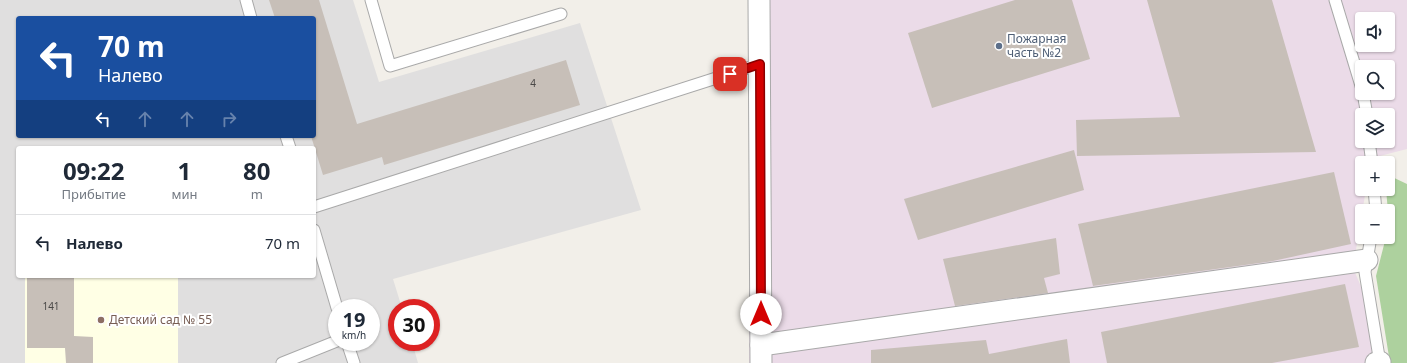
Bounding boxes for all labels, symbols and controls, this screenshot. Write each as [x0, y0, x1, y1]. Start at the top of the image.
map controls [1355, 12, 1395, 244]
button: sound [1355, 12, 1395, 52]
text: 70 m [98, 27, 165, 65]
place label: Пожарная часть №2 [1007, 30, 1067, 61]
icon: left [32, 32, 84, 84]
marker: Пожарная часть №2 [994, 41, 1004, 51]
pin [713, 57, 747, 91]
button: search [1355, 60, 1395, 100]
text: Налево [98, 63, 163, 87]
icon: arrive [719, 63, 741, 85]
house number: 4 [530, 76, 536, 90]
icon: left [92, 108, 114, 130]
icon: ahead [134, 108, 156, 130]
icon: ahead [176, 108, 198, 130]
icon: right [218, 108, 240, 130]
button: layers [1355, 108, 1395, 148]
text: 09:22 [63, 154, 125, 187]
text: 1 [178, 154, 191, 187]
text: 80 [243, 154, 270, 187]
button: + [1355, 156, 1395, 196]
text: Прибытие [62, 185, 126, 203]
text: мин [171, 185, 198, 203]
text: m [251, 185, 263, 203]
button: − [1355, 204, 1395, 244]
icon: left [32, 232, 54, 254]
text: Налево [66, 233, 123, 253]
text: 70 m [265, 233, 300, 253]
position arrow [740, 293, 782, 335]
house number: 141 [42, 299, 60, 313]
speed limit sign: 30 [388, 299, 440, 351]
text: 19 [343, 306, 365, 333]
place label: Детский сад № 55 [109, 311, 212, 328]
marker: Детский сад № 55 [96, 315, 106, 325]
text: km/h [342, 328, 366, 342]

